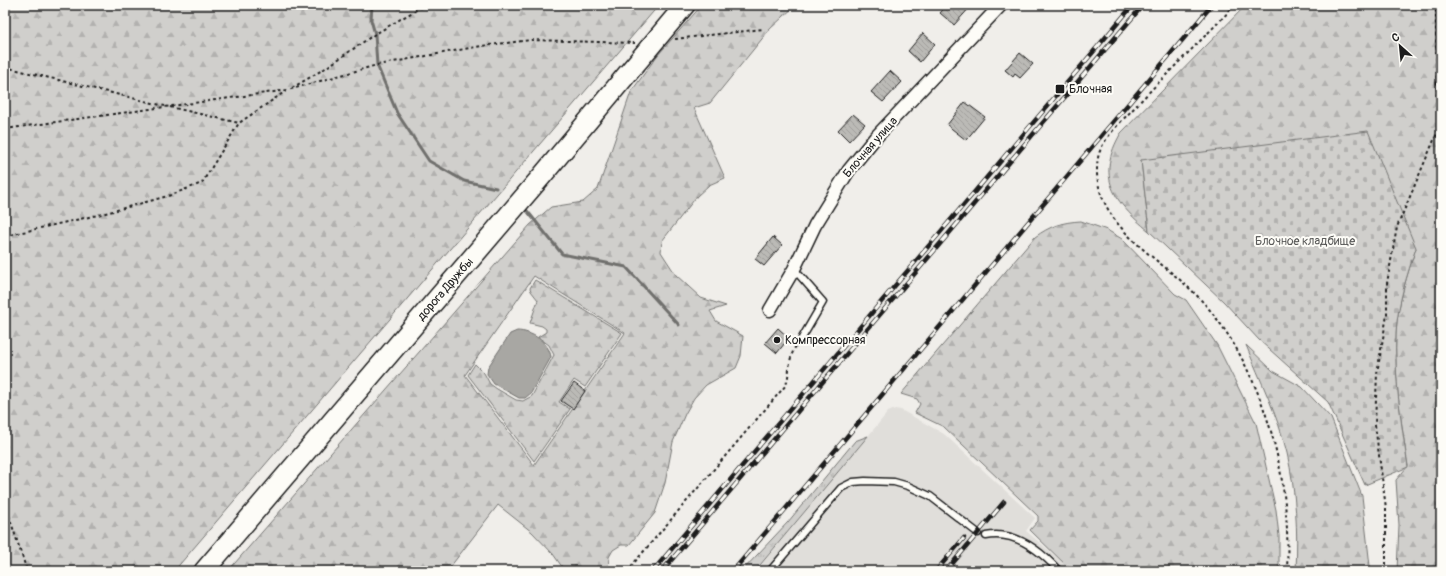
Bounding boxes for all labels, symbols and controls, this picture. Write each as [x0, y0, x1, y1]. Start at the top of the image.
north arrow [1380, 26, 1420, 66]
text: С [1390, 30, 1402, 45]
place label: Блочная [1069, 82, 1113, 97]
marker: Блочная [1054, 83, 1066, 95]
street label: Блочная улица [840, 114, 901, 181]
park label: Блочное кладбище [1255, 234, 1355, 249]
street label: дорога Дружбы [414, 255, 477, 324]
place label: Компрессорная [785, 333, 866, 348]
marker: Компрессорная [772, 335, 782, 345]

